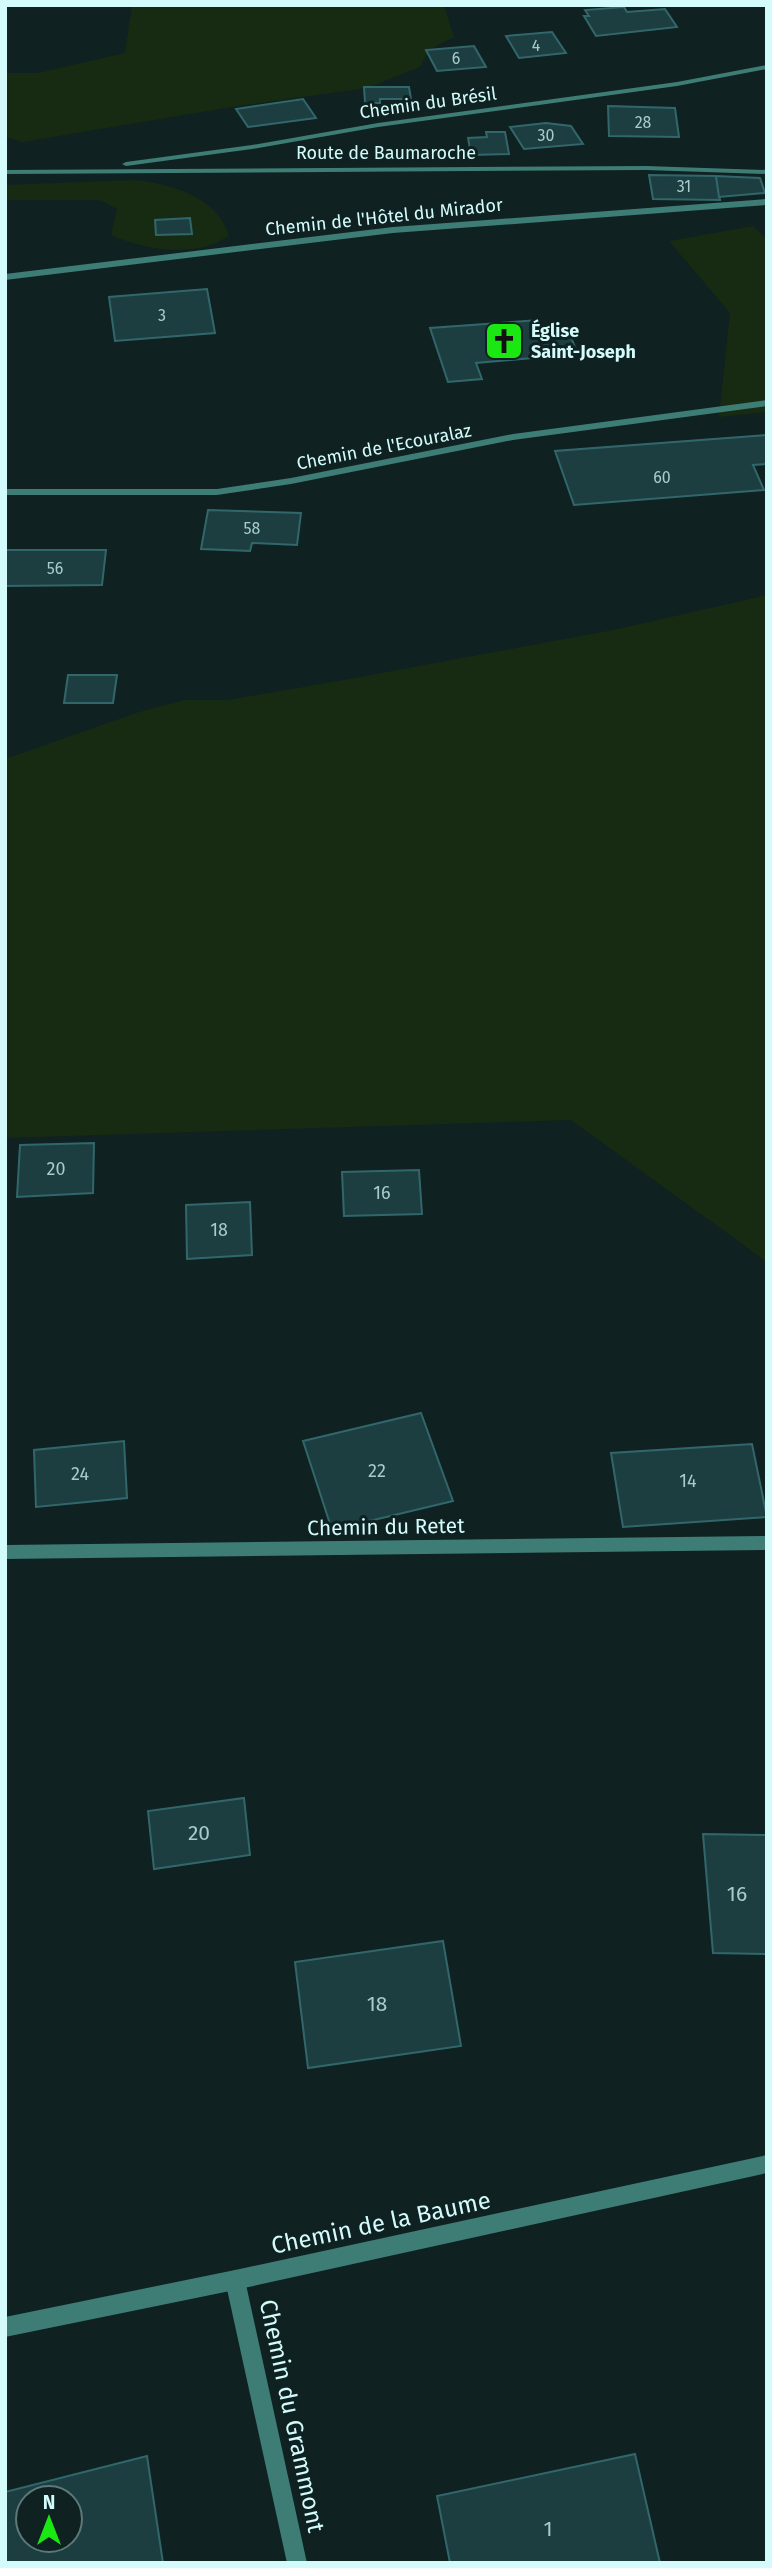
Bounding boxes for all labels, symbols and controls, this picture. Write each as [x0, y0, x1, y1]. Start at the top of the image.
house number: 4 [532, 36, 541, 55]
house number: 6 [452, 49, 460, 68]
street label: Chemin du Brésil [358, 83, 498, 123]
house number: 28 [635, 113, 652, 132]
house number: 30 [538, 126, 555, 145]
street label: Route de Baumaroche [296, 142, 476, 164]
house number: 31 [677, 177, 691, 196]
street label: Chemin de l'Hôtel du Mirador [264, 194, 504, 240]
house number: 3 [158, 306, 166, 325]
place label: Église Saint-Joseph [531, 319, 636, 363]
church icon: Église Saint-Joseph [483, 320, 525, 362]
street label: Chemin de l'Ecouralaz [295, 419, 473, 475]
house number: 60 [653, 468, 671, 487]
house number: 58 [244, 519, 261, 538]
house number: 56 [47, 559, 63, 578]
house number: 20 [47, 1158, 65, 1180]
house number: 16 [373, 1182, 391, 1204]
house number: 18 [210, 1219, 228, 1241]
house number: 22 [368, 1460, 386, 1482]
house number: 24 [71, 1463, 89, 1485]
house number: 14 [679, 1470, 697, 1492]
street label: Chemin du Retet [307, 1513, 465, 1541]
house number: 20 [188, 1820, 210, 1846]
house number: 16 [727, 1881, 747, 1907]
house number: 18 [367, 1991, 387, 2017]
street label: Chemin de la Baume [269, 2186, 493, 2260]
street label: Chemin du Grammont [254, 2297, 330, 2535]
north arrow [14, 2484, 84, 2554]
text: N [43, 2491, 55, 2514]
house number: 1 [543, 2516, 553, 2542]

